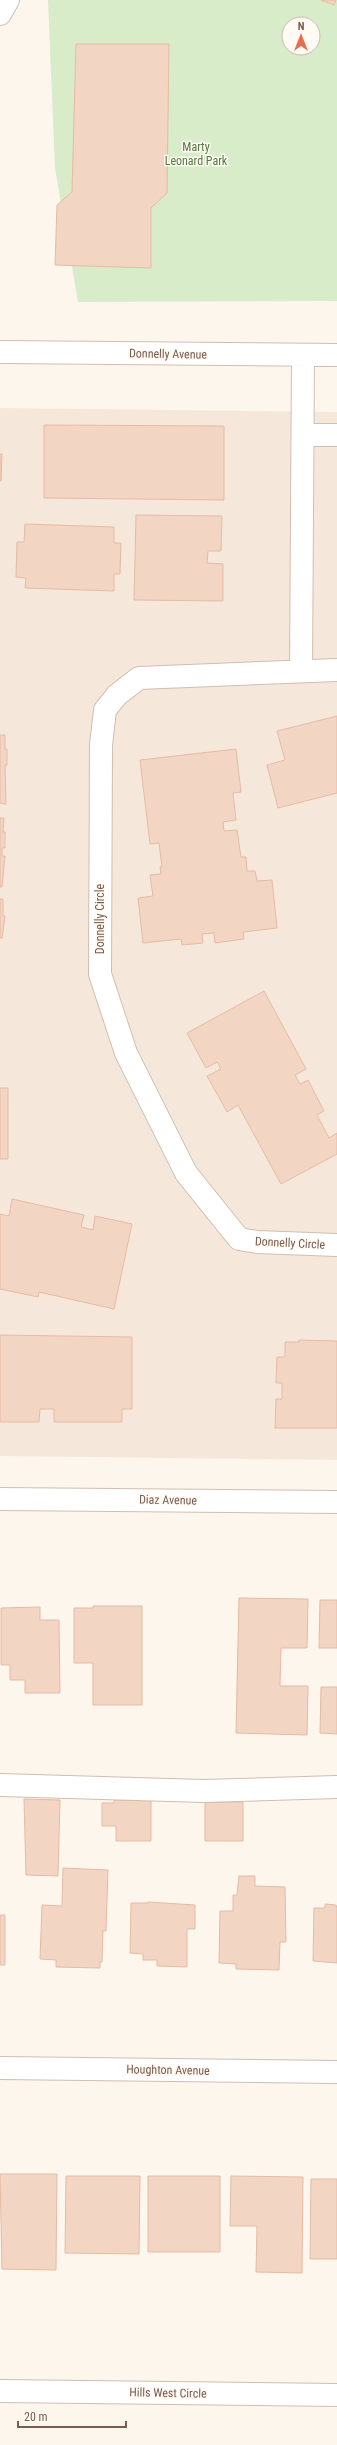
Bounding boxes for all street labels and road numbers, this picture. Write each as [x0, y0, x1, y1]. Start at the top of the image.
street label: Donnelly Avenue [129, 346, 207, 362]
street label: Donnelly Circle [93, 883, 107, 954]
street label: Donnelly Circle [254, 1234, 326, 1252]
street label: Diaz Avenue [139, 1492, 197, 1508]
street label: Houghton Avenue [126, 2062, 210, 2078]
street label: Hills West Circle [129, 2385, 207, 2401]

